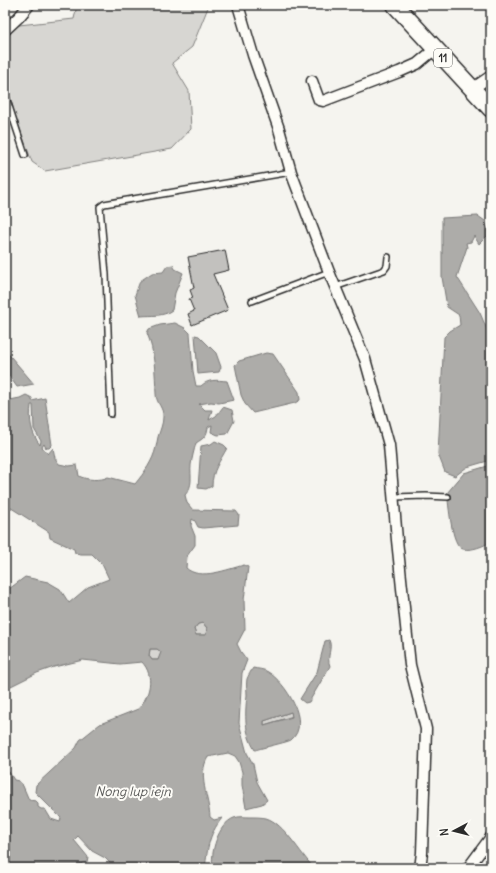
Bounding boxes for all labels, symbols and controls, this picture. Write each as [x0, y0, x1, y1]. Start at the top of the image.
road number: 11 [434, 49, 452, 67]
water label: Nong lup iejn [95, 783, 171, 800]
north arrow [434, 811, 474, 851]
text: N [437, 828, 451, 837]

